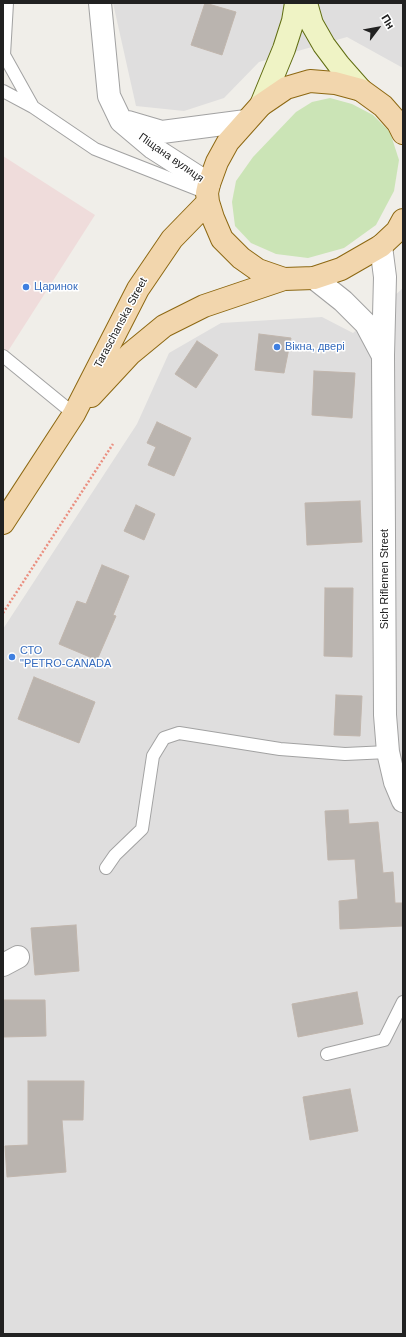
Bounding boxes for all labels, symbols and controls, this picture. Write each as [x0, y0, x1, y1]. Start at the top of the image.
north arrow [358, 8, 398, 48]
text: Пн [379, 12, 397, 31]
street label: Піщана вулиця [136, 131, 206, 185]
street label: Taraschanska Street [92, 276, 150, 370]
place label: Царинок [34, 280, 78, 294]
marker: Царинок [21, 282, 31, 292]
place label: Вікна, двері [285, 340, 345, 354]
marker: Вікна, двері [272, 342, 282, 352]
street label: Sich Riflemen Street [378, 529, 392, 629]
place label: СТО "PETRO-CANADA [20, 644, 111, 670]
marker: СТО "PETRO-CANADA [7, 652, 17, 662]

